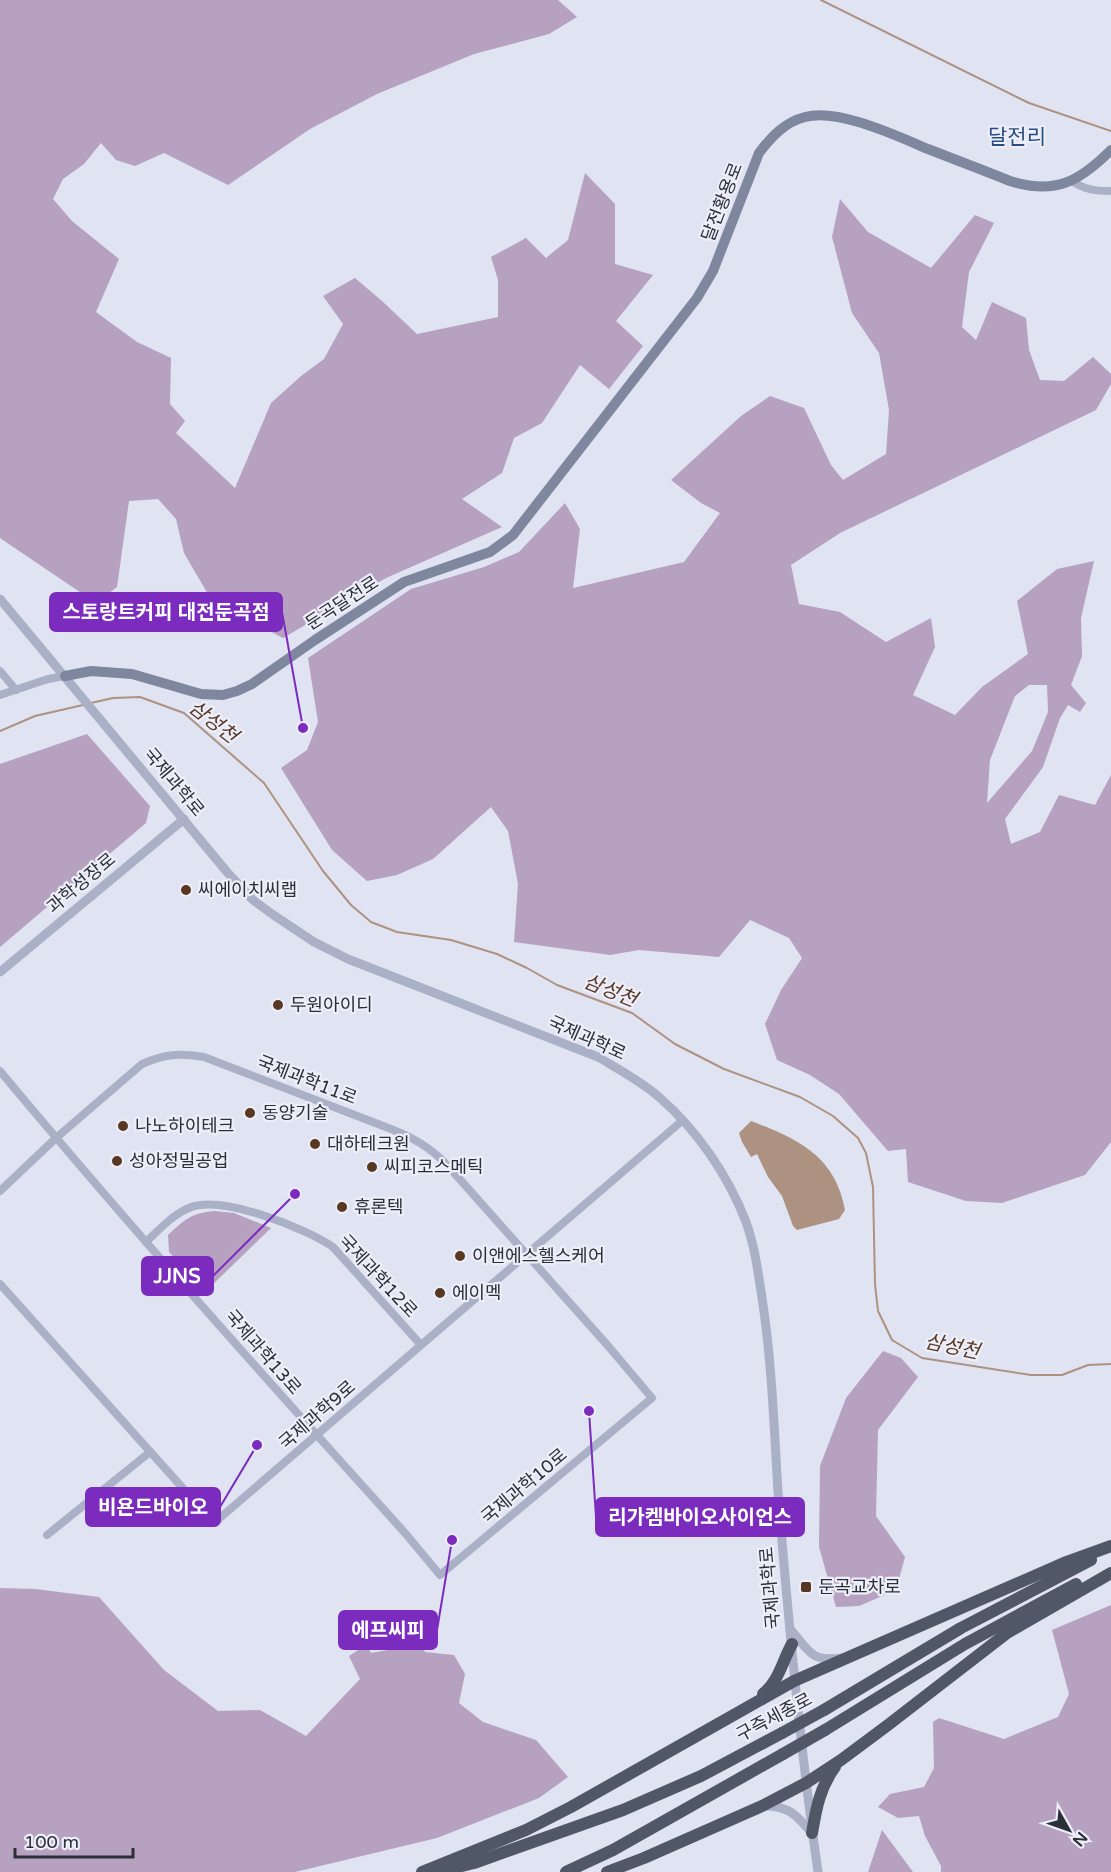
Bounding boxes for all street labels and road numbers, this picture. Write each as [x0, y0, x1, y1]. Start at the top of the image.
street label: 달전황용로 [697, 159, 747, 245]
street label: 둔곡달전로 [301, 571, 383, 635]
street label: 국제과학로 [139, 743, 209, 821]
street label: 과학성장로 [42, 848, 120, 918]
street label: 국제과학로 [545, 1011, 629, 1065]
street label: 국제과학11로 [254, 1051, 360, 1109]
street label: 국제과학12로 [334, 1230, 422, 1322]
street label: 국제과학13로 [220, 1305, 306, 1399]
street label: 국제과학9로 [274, 1376, 360, 1454]
street label: 국제과학10로 [477, 1444, 571, 1528]
street label: 국제과학로 [755, 1546, 785, 1630]
street label: 구즉세종로 [732, 1688, 816, 1746]

